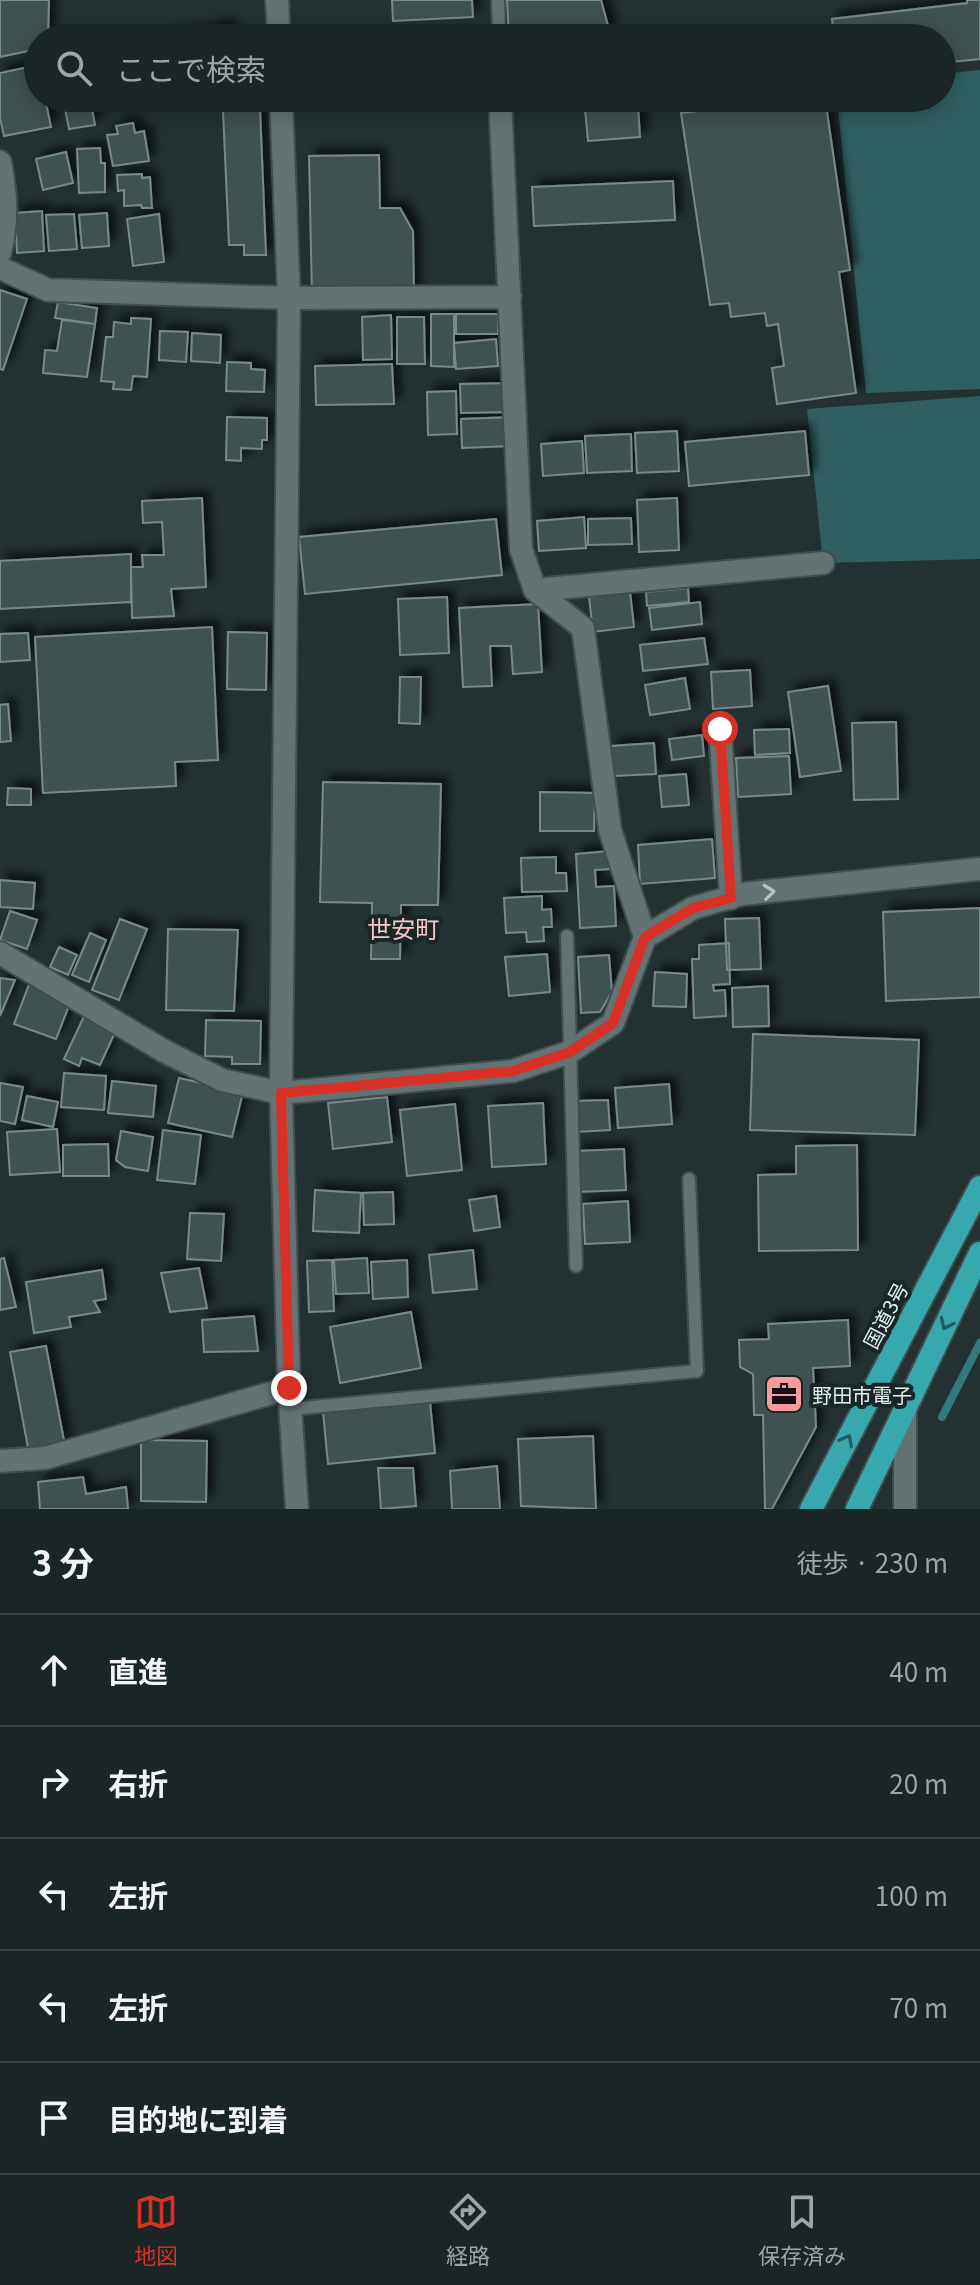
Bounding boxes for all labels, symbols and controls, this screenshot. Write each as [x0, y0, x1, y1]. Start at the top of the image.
search box [24, 24, 956, 112]
icon: search [52, 46, 96, 90]
text: ここで検索 [116, 46, 266, 90]
route start [702, 711, 738, 747]
one-way arrow [763, 883, 776, 900]
district label: 世安町 [367, 910, 439, 945]
street label: 国道3号 [856, 1277, 914, 1353]
one-way arrow [940, 1315, 956, 1330]
route end [271, 1370, 307, 1406]
office icon: 野田市電子 [763, 1373, 805, 1415]
place label: 野田市電子 [812, 1380, 912, 1409]
one-way arrow [837, 1433, 852, 1448]
text: 3 分 [32, 1537, 94, 1586]
text: 徒歩 · 230 m [797, 1543, 948, 1580]
icon: ahead [32, 1648, 76, 1692]
text: 直進 [108, 1648, 168, 1692]
text: 40 m [889, 1652, 948, 1689]
icon: right [32, 1760, 76, 1804]
text: 右折 [108, 1760, 168, 1804]
text: 20 m [889, 1764, 948, 1801]
icon: left [32, 1872, 76, 1916]
text: 左折 [108, 1872, 168, 1916]
text: 100 m [875, 1876, 948, 1913]
icon: left [32, 1984, 76, 2028]
text: 左折 [108, 1984, 168, 2028]
text: 70 m [889, 1988, 948, 2025]
icon: arrive [32, 2096, 76, 2140]
text: 目的地に到着 [108, 2096, 288, 2140]
tab: 地図 [134, 2190, 178, 2270]
tab: 経路 [446, 2190, 490, 2270]
tab: 保存済み [758, 2190, 846, 2270]

